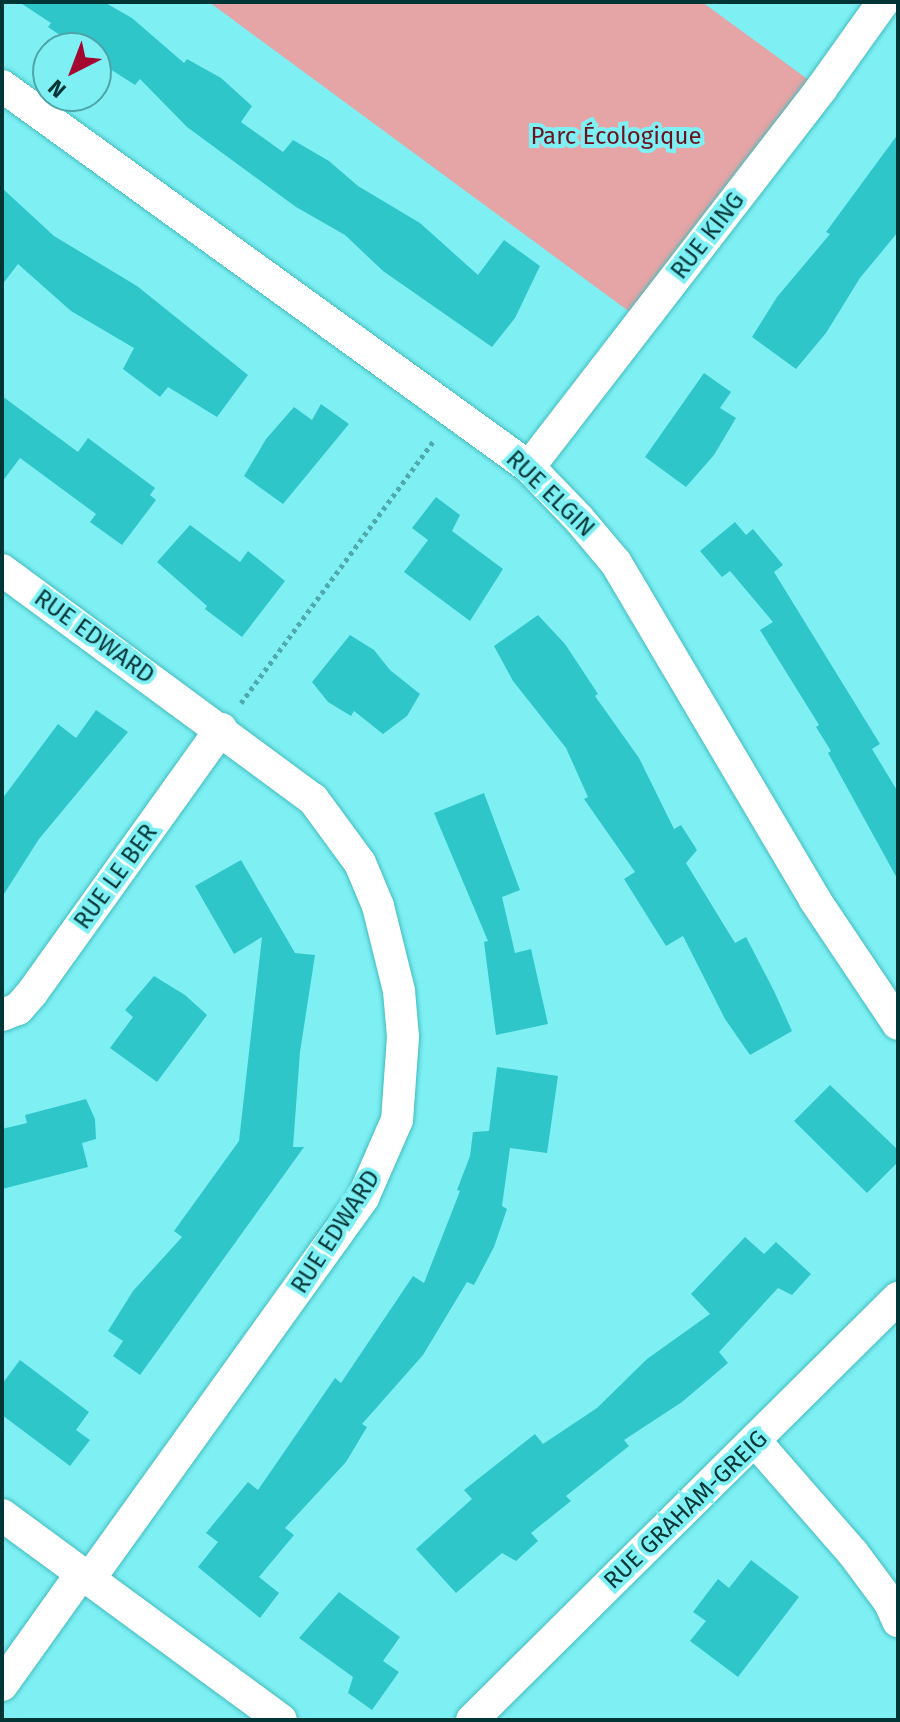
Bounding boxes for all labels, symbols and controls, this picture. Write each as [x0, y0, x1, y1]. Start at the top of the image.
north arrow [32, 32, 112, 112]
text: N [42, 74, 71, 104]
park label: Parc Écologique [531, 123, 701, 151]
street label: RUE KING [665, 187, 751, 285]
street label: RUE ELGIN [500, 445, 600, 543]
street label: RUE EDWARD [28, 584, 160, 690]
street label: RUE LE BER [68, 819, 164, 935]
street label: RUE EDWARD [285, 1165, 387, 1299]
street label: RUE GRAHAM-GREIG [598, 1425, 774, 1595]

